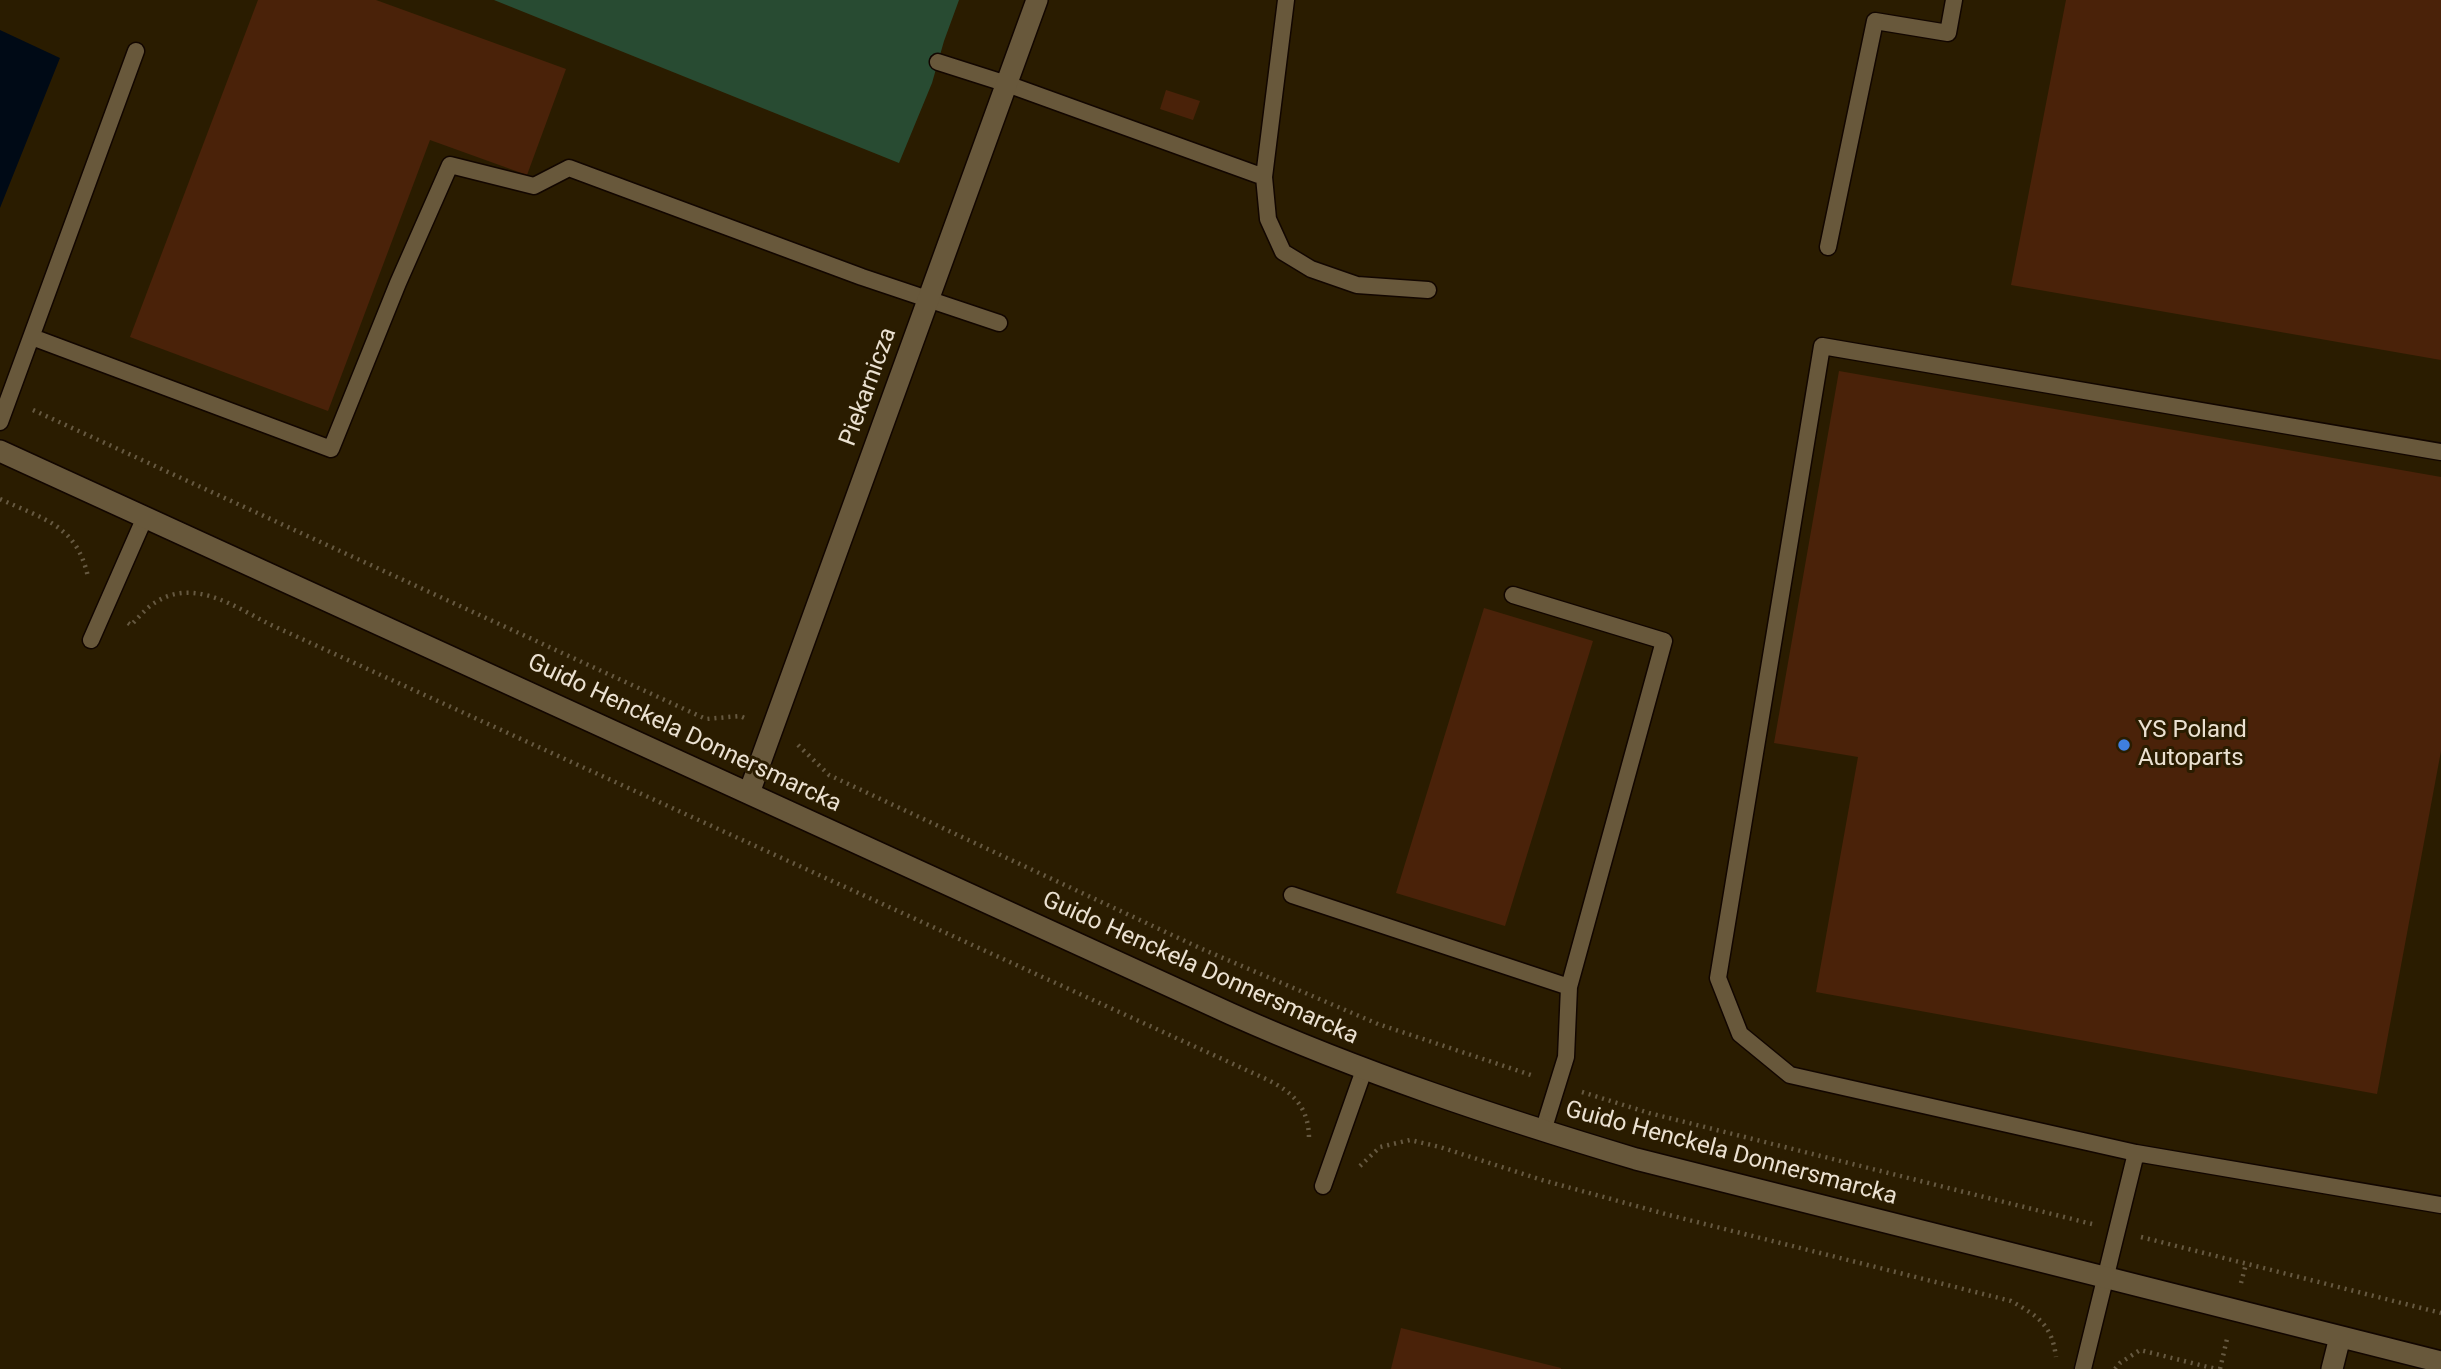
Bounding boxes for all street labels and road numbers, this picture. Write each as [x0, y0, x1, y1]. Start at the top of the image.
street label: Piekarnicza [834, 324, 904, 450]
street label: Guido Henckela Donnersmarcka [523, 649, 845, 819]
street label: Guido Henckela Donnersmarcka [1038, 886, 1362, 1052]
street label: Guido Henckela Donnersmarcka [1562, 1096, 1900, 1212]

